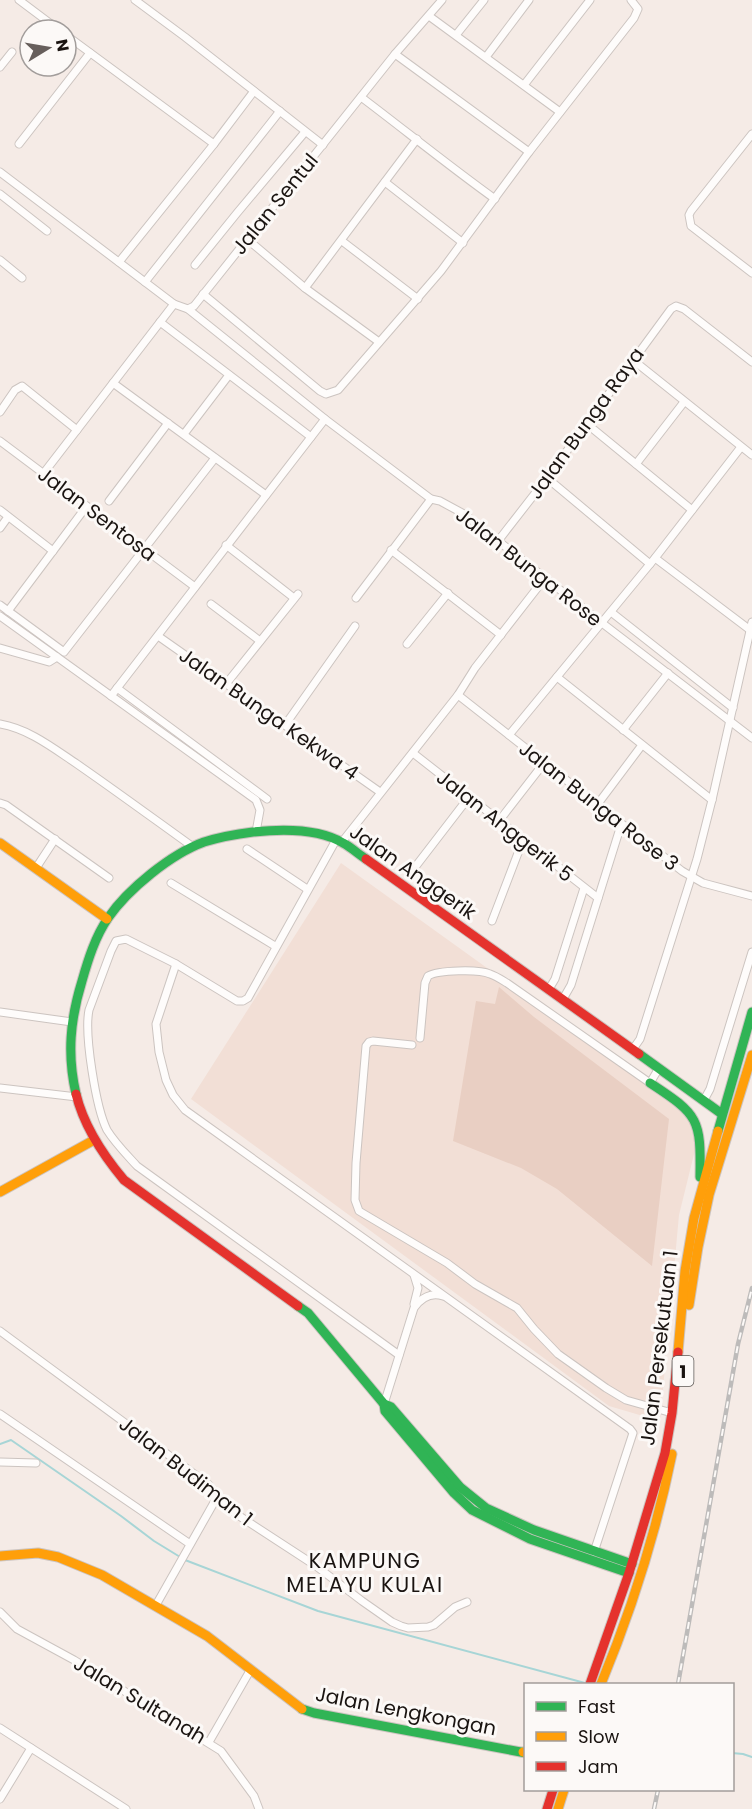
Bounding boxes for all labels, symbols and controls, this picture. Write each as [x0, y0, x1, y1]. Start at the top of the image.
north arrow [18, 18, 78, 78]
text: N [50, 37, 75, 53]
street label: Jalan Sentul [226, 148, 324, 260]
street label: Jalan Bunga Raya [521, 341, 651, 505]
street label: Jalan Sentosa [32, 460, 162, 568]
street label: Jalan Bunga Rose [450, 501, 608, 633]
street label: Jalan Bunga Kekwa 4 [174, 641, 364, 787]
street label: Jalan Bunga Rose 3 [513, 735, 685, 877]
street label: Jalan Anggerik 5 [431, 764, 579, 888]
street label: Jalan Anggerik [344, 818, 483, 927]
street label: Jalan Persekutuan 1 [635, 1249, 683, 1447]
road number: 1 [672, 1356, 694, 1386]
street label: Jalan Budiman 1 [113, 1410, 259, 1532]
district label: KAMPUNG MELAYU KULAI [286, 1546, 444, 1599]
street label: Jalan Sultanah [68, 1649, 212, 1751]
street label: Jalan Lengkongan [313, 1680, 499, 1742]
legend [524, 1683, 734, 1791]
text: Fast [578, 1694, 615, 1719]
text: Slow [578, 1724, 620, 1749]
text: Jam [578, 1754, 618, 1779]

